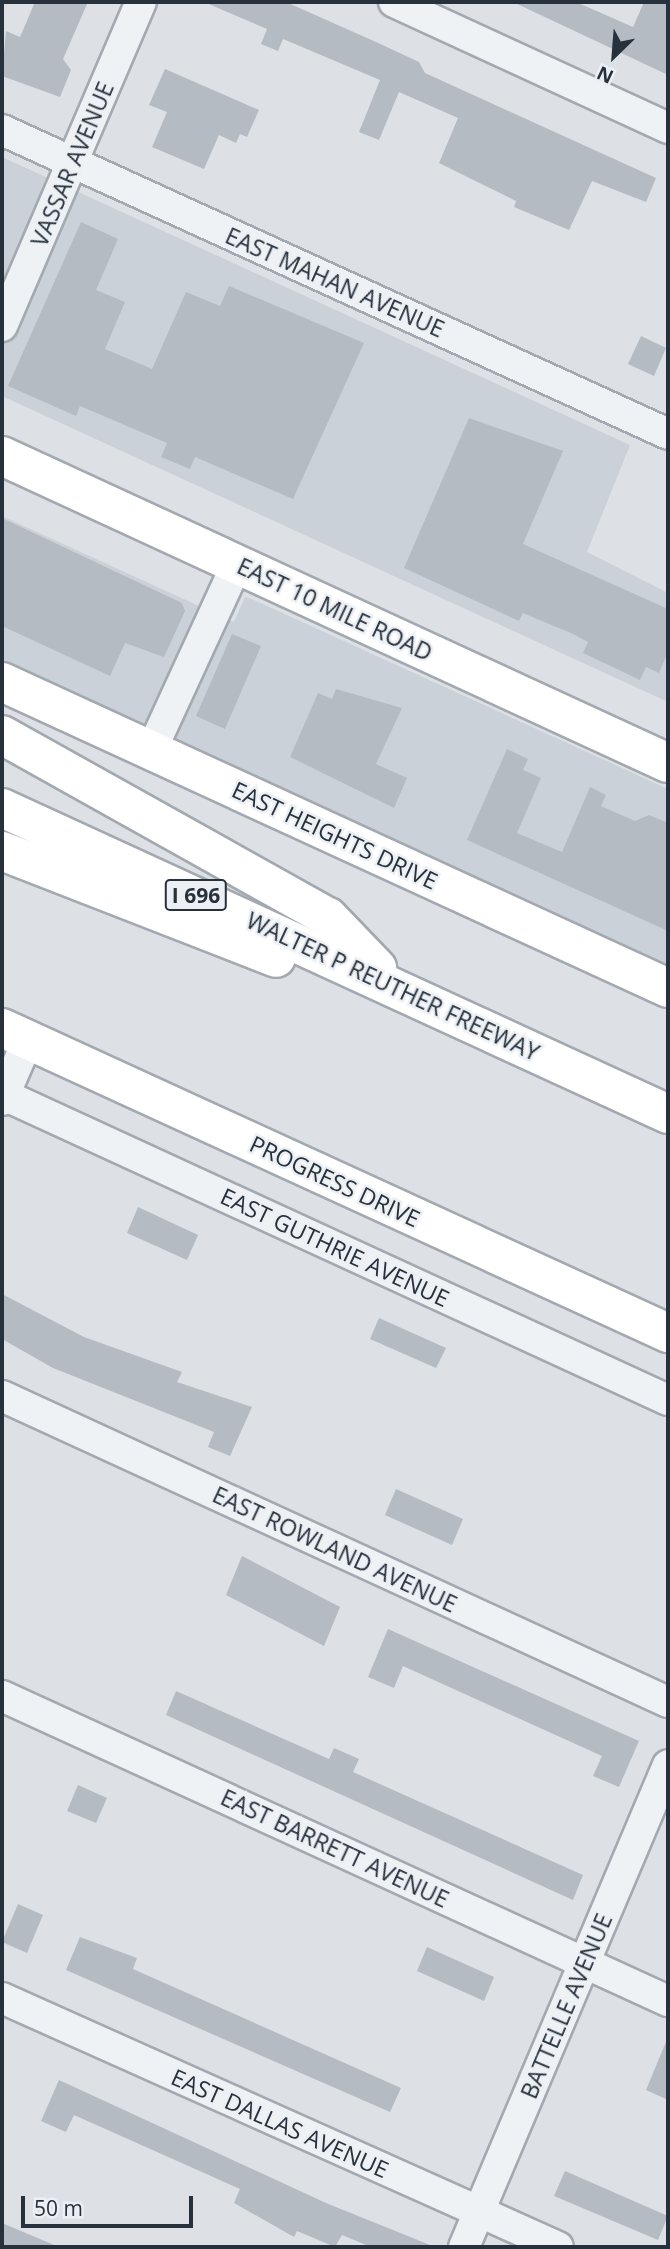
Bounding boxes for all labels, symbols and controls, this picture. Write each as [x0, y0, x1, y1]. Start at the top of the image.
north arrow [579, 21, 649, 91]
text: N [593, 60, 618, 90]
street label: VASSAR AVENUE [25, 78, 119, 250]
street label: EAST MAHAN AVENUE [221, 221, 449, 343]
street label: EAST 10 MILE ROAD [233, 552, 437, 666]
street label: EAST HEIGHTS DRIVE [228, 775, 442, 895]
road number: I 696 [164, 878, 228, 912]
street label: WALTER P REUTHER FREEWAY [242, 906, 544, 1066]
street label: PROGRESS DRIVE [246, 1129, 424, 1233]
street label: EAST GUTHRIE AVENUE [216, 1182, 454, 1312]
street label: EAST ROWLAND AVENUE [208, 1480, 462, 1618]
street label: EAST BARRETT AVENUE [217, 1783, 453, 1913]
street label: BATTELLE AVENUE [515, 1909, 617, 2103]
street label: EAST DALLAS AVENUE [167, 2063, 393, 2183]
scale bar [24, 2182, 196, 2226]
text: 50 m [34, 2194, 83, 2222]

